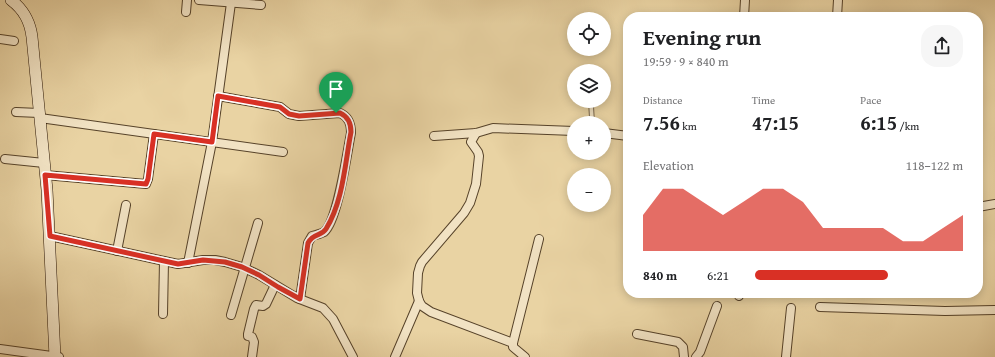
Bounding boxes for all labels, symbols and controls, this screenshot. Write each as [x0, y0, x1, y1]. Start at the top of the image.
map controls [567, 12, 611, 212]
button: locate [567, 12, 611, 56]
text: Evening run [643, 21, 761, 53]
button: share [921, 25, 963, 67]
text: 19:59 · 9 × 840 m [643, 52, 729, 71]
button: layers [567, 64, 611, 108]
pin [319, 72, 353, 113]
icon: arrive [325, 78, 347, 100]
text: Distance [643, 92, 682, 108]
text: Time [752, 92, 775, 108]
text: Pace [860, 92, 881, 108]
text: 7.56 [643, 108, 680, 137]
text: 47:15 [752, 108, 799, 137]
text: 6:15 [860, 108, 897, 137]
button: + [567, 116, 611, 160]
text: km [680, 118, 697, 134]
text: /km [897, 118, 919, 134]
text: Elevation [643, 156, 694, 175]
text: 118–122 m [906, 156, 963, 175]
button: − [567, 168, 611, 212]
text: 840 m [643, 266, 677, 285]
text: 6:21 [707, 266, 729, 285]

